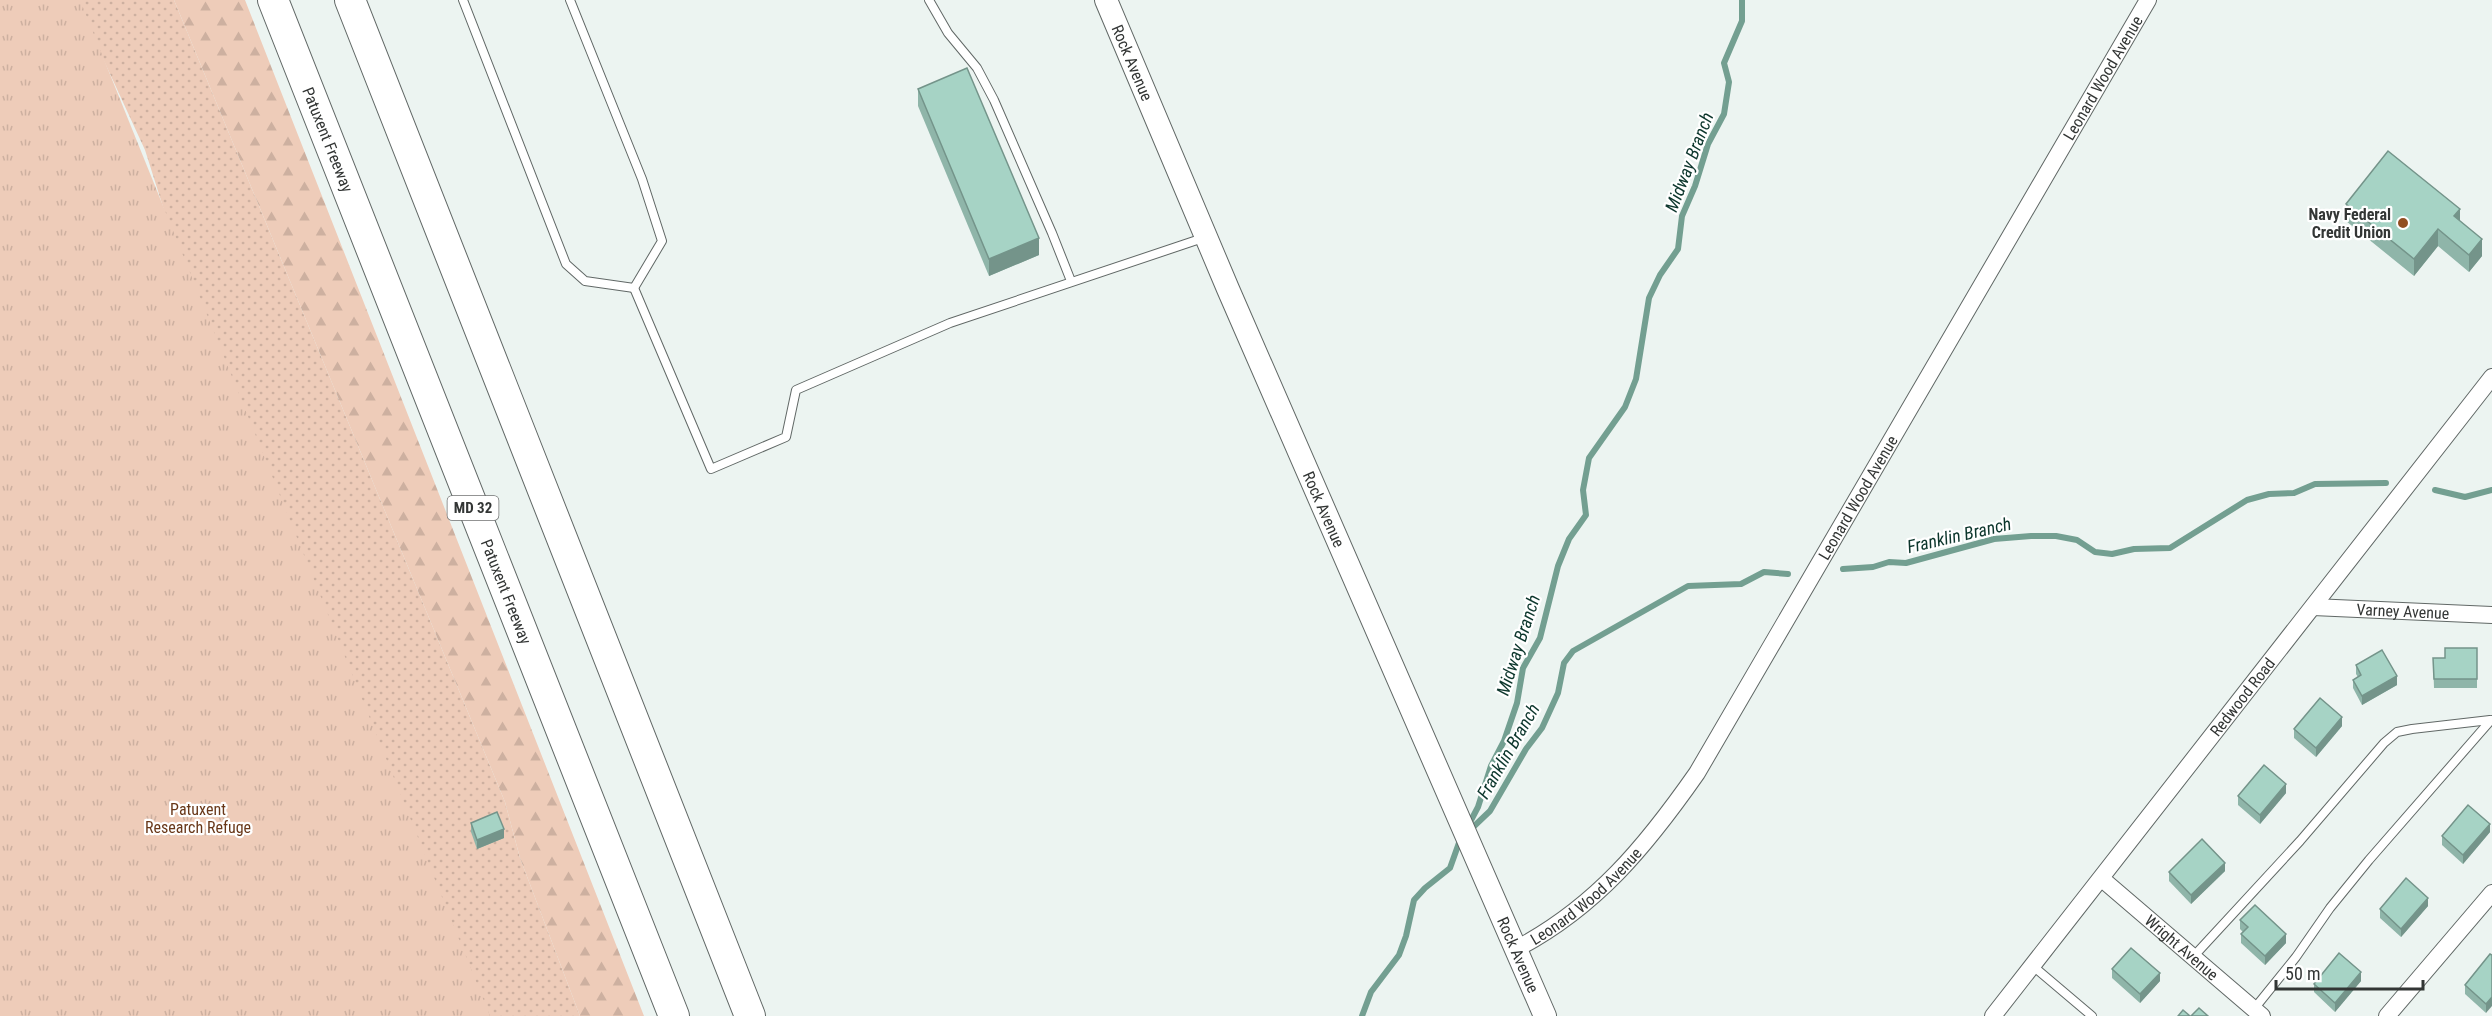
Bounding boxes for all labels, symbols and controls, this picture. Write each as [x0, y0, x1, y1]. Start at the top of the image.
street label: Leonard Wood Avenue [2059, 12, 2146, 143]
street label: Rock Avenue [1108, 22, 1157, 104]
street label: Patuxent Freeway [299, 84, 357, 195]
water label: Midway Branch [1660, 109, 1718, 215]
place label: Navy Federal Credit Union [2308, 205, 2391, 242]
marker: Navy Federal Credit Union [2396, 216, 2410, 230]
street label: Leonard Wood Avenue [1814, 432, 1901, 563]
street label: Rock Avenue [1299, 468, 1349, 550]
road number: MD 32 [448, 496, 498, 520]
water label: Franklin Branch [1905, 513, 2013, 557]
street label: Patuxent Freeway [477, 536, 536, 647]
water label: Midway Branch [1492, 592, 1544, 698]
street label: Varney Avenue [2356, 599, 2450, 623]
street label: Redwood Road [2206, 654, 2279, 740]
water label: Franklin Branch [1472, 700, 1544, 802]
park label: Patuxent Research Refuge [145, 800, 251, 837]
street label: Leonard Wood Avenue [1527, 844, 1645, 949]
street label: Wright Avenue [2141, 911, 2222, 984]
street label: Rock Avenue [1493, 914, 1543, 996]
scale bar [2276, 953, 2423, 991]
text: 50 m [2285, 963, 2320, 984]

